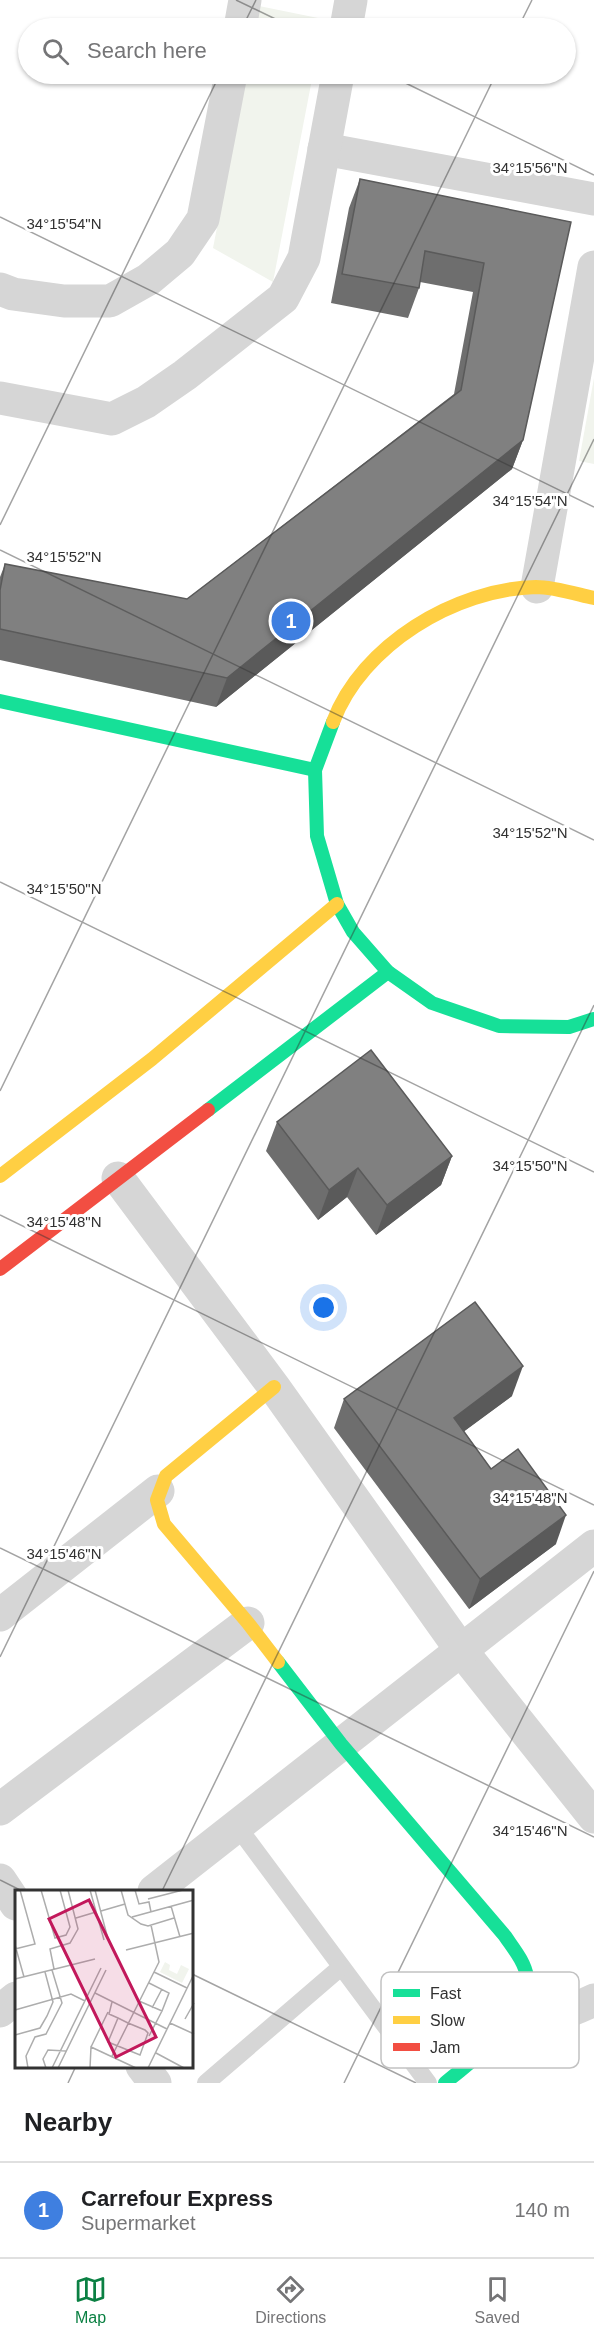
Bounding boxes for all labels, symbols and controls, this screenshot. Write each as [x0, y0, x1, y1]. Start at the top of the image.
search box [18, 18, 576, 84]
icon: search [39, 35, 72, 68]
text: Search here [87, 38, 207, 63]
text: 34°15'56"N [492, 159, 568, 176]
text: 34°15'54"N [26, 215, 102, 232]
text: 34°15'54"N [492, 492, 568, 509]
text: 34°15'52"N [26, 548, 102, 565]
pin: 1 [272, 598, 310, 644]
text: 34°15'52"N [492, 824, 568, 841]
text: 34°15'50"N [26, 880, 102, 897]
text: 34°15'50"N [492, 1157, 568, 1174]
text: 34°15'48"N [26, 1213, 102, 1230]
your location [309, 1293, 338, 1322]
text: 34°15'48"N [492, 1489, 568, 1506]
text: 34°15'46"N [26, 1545, 102, 1562]
text: 34°15'46"N [492, 1822, 568, 1839]
inset map [15, 1890, 194, 2068]
legend [381, 1972, 579, 2068]
text: Fast [430, 1985, 462, 2002]
text: Slow [430, 2012, 465, 2029]
text: Jam [430, 2039, 460, 2056]
text: Nearby [24, 2107, 112, 2137]
text: Carrefour Express [81, 2186, 273, 2211]
text: 1 [38, 2199, 49, 2221]
text: 140 m [514, 2199, 570, 2221]
text: Supermarket [81, 2212, 196, 2234]
tab: Map [74, 2273, 107, 2327]
tab: Directions [255, 2273, 326, 2327]
tab: Saved [475, 2273, 520, 2327]

